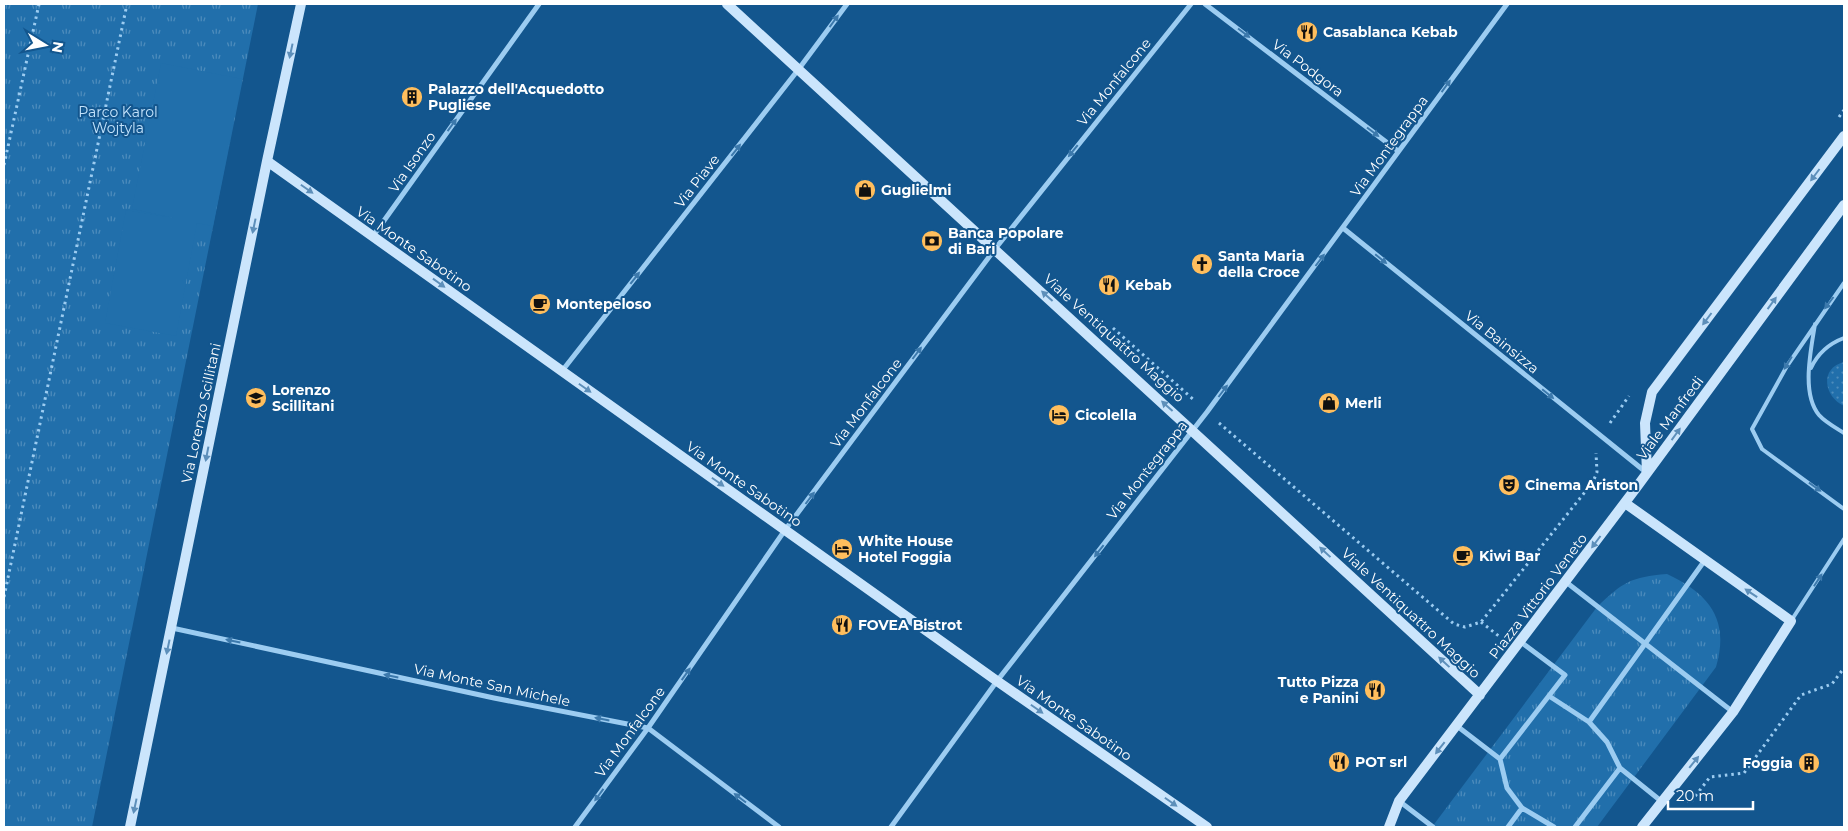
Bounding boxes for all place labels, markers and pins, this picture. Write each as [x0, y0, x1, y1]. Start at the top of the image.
restaurant icon: Casablanca Kebab [1295, 20, 1319, 44]
place label: Casablanca Kebab [1323, 23, 1458, 41]
place label: Palazzo dell'Acquedotto Pugliese [428, 80, 604, 114]
building icon: Palazzo dell'Acquedotto Pugliese [400, 85, 424, 109]
shop icon: Guglielmi [853, 178, 877, 202]
place label: Guglielmi [881, 181, 952, 199]
place label: Banca Popolare di Bari [948, 224, 1064, 258]
bank icon: Banca Popolare di Bari [920, 229, 944, 253]
place label: Santa Maria della Croce [1218, 247, 1305, 281]
church icon: Santa Maria della Croce [1190, 252, 1214, 276]
restaurant icon: Kebab [1097, 273, 1121, 297]
place label: Kebab [1125, 276, 1172, 294]
cafe icon: Montepeloso [528, 292, 552, 316]
place label: Montepeloso [556, 295, 651, 313]
place label: Lorenzo Scillitani [272, 381, 334, 415]
school or university icon: Lorenzo Scillitani [244, 386, 268, 410]
shop icon: Merli [1317, 391, 1341, 415]
place label: Merli [1345, 394, 1382, 412]
hotel icon: Cicolella [1047, 403, 1071, 427]
place label: Cicolella [1075, 406, 1137, 424]
theatre icon: Cinema Ariston [1497, 473, 1521, 497]
place label: Cinema Ariston [1525, 476, 1638, 494]
place label: White House Hotel Foggia [858, 532, 953, 566]
hotel icon: White House Hotel Foggia [830, 537, 854, 561]
cafe icon: Kiwi Bar [1451, 544, 1475, 568]
place label: Kiwi Bar [1479, 547, 1540, 565]
restaurant icon: FOVEA Bistrot [830, 613, 854, 637]
place label: FOVEA Bistrot [858, 616, 962, 634]
place label: Tutto Pizza e Panini [1278, 673, 1359, 707]
restaurant icon: Tutto Pizza e Panini [1363, 678, 1387, 702]
restaurant icon: POT srl [1327, 750, 1351, 774]
building icon: Foggia [1797, 751, 1821, 775]
place label: POT srl [1355, 753, 1407, 771]
place label: Foggia [1743, 754, 1793, 772]

